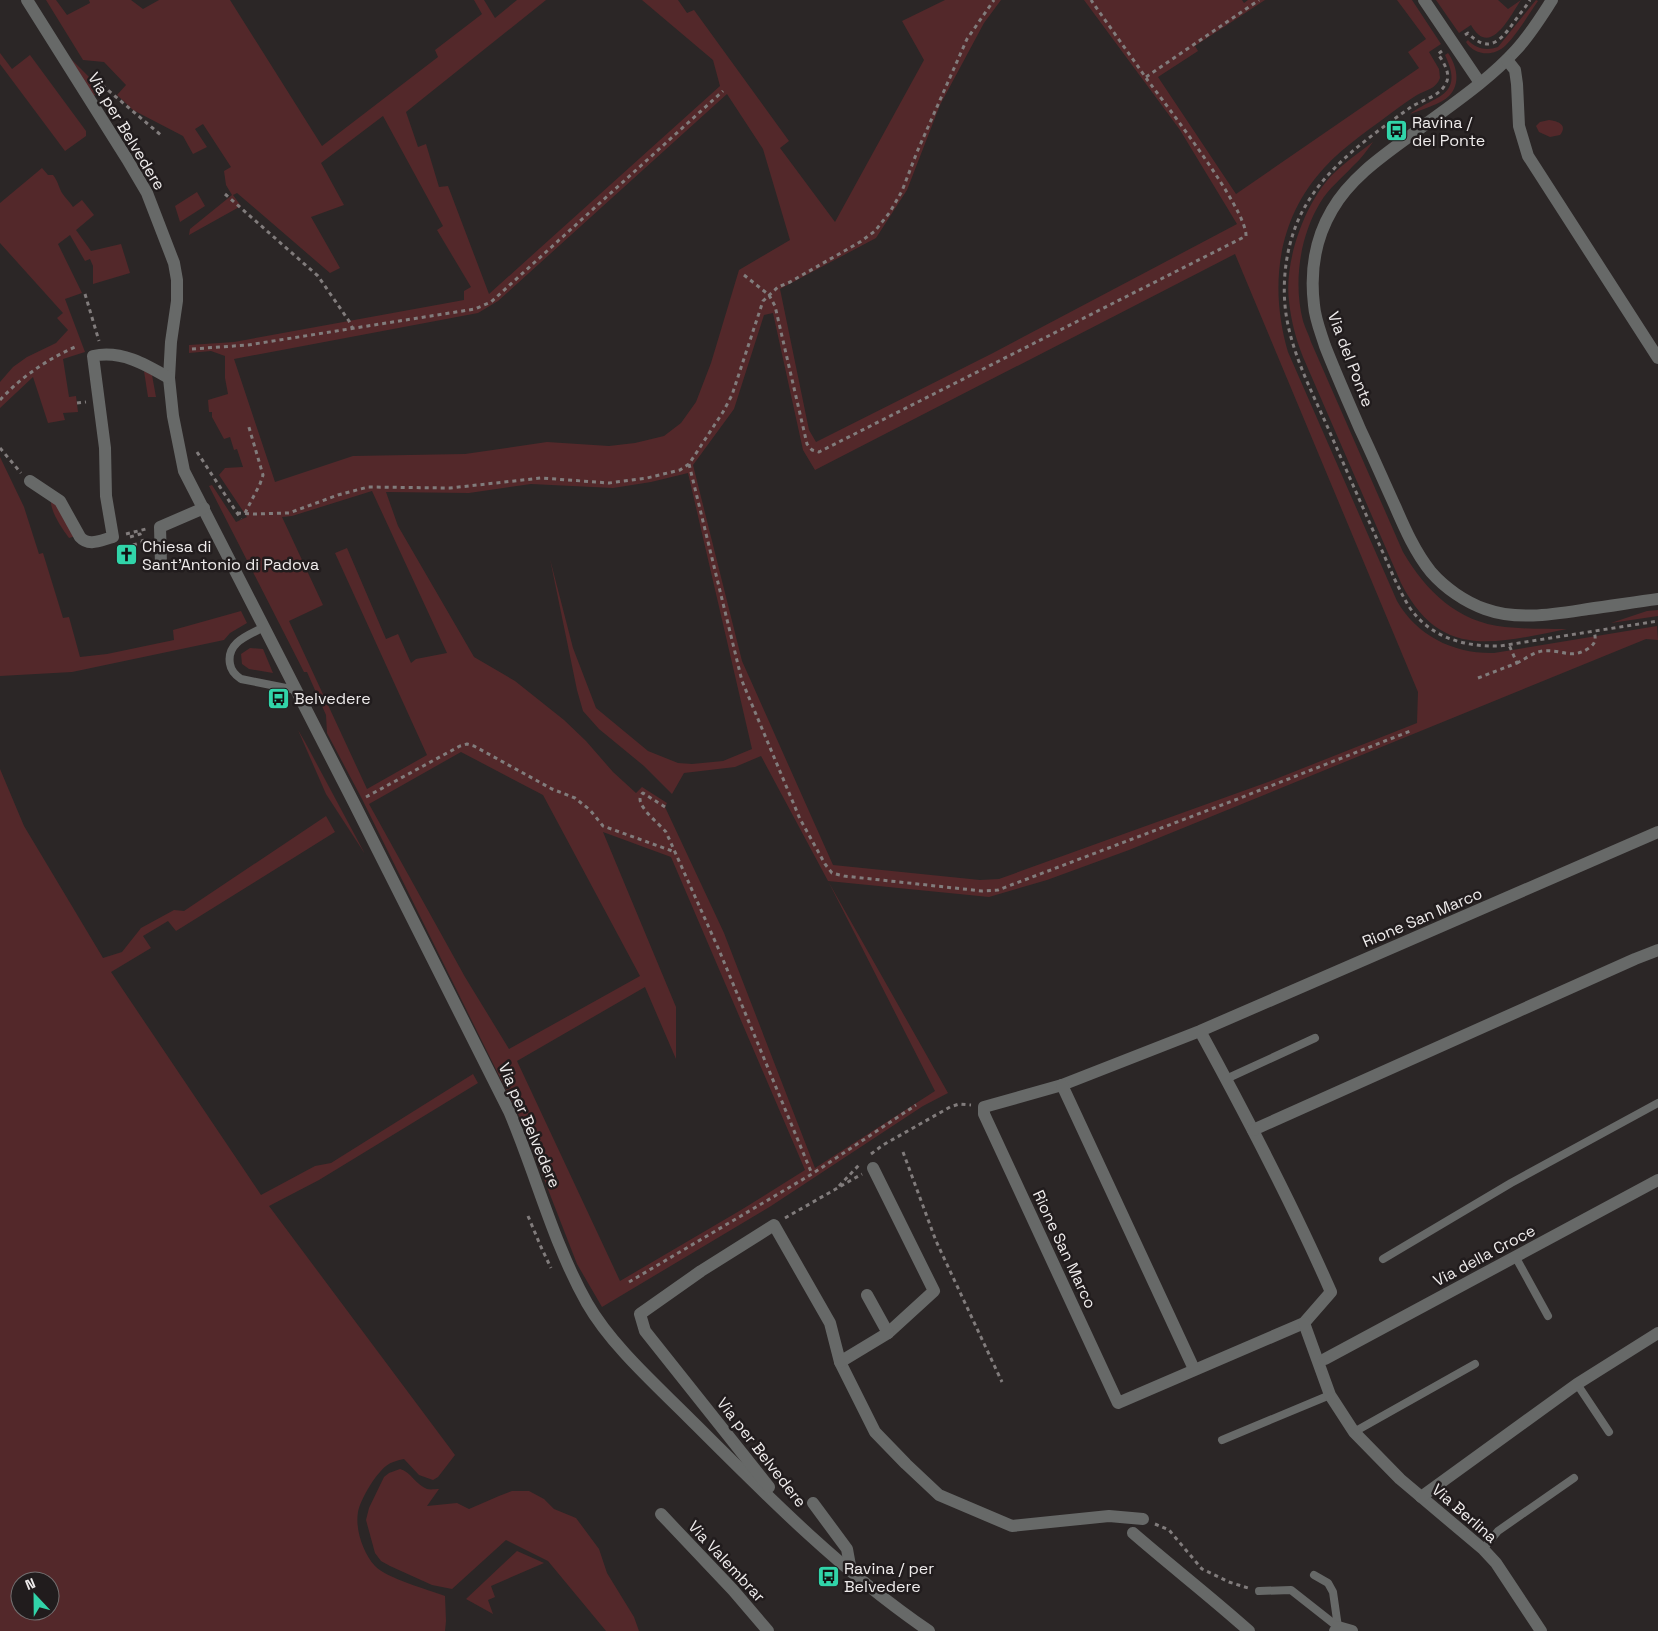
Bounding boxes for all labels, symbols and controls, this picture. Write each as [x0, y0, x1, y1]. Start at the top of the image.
street label: Via per Belvedere [83, 69, 170, 194]
place label: Ravina / del Ponte [1412, 112, 1485, 151]
bus stop icon: Ravina / del Ponte [1384, 119, 1408, 143]
street label: Via del Ponte [1323, 309, 1378, 410]
place label: Chiesa di Sant'Antonio di Padova [142, 536, 319, 575]
church icon: Chiesa di Sant'Antonio di Padova [114, 543, 138, 567]
bus stop icon: Belvedere [266, 686, 290, 710]
place label: Belvedere [294, 688, 371, 709]
street label: Rione San Marco [1359, 883, 1485, 952]
street label: Via per Belvedere [494, 1060, 565, 1191]
street label: Rione San Marco [1028, 1187, 1101, 1312]
street label: Via della Croce [1429, 1220, 1539, 1291]
street label: Via per Belvedere [712, 1393, 811, 1511]
street label: Via Berlina [1428, 1479, 1502, 1548]
street label: Via Valembrar [684, 1516, 770, 1606]
place label: Ravina / per Belvedere [844, 1558, 934, 1597]
bus stop icon: Ravina / per Belvedere [816, 1565, 840, 1589]
north arrow [10, 1571, 60, 1621]
text: N [22, 1574, 38, 1594]

